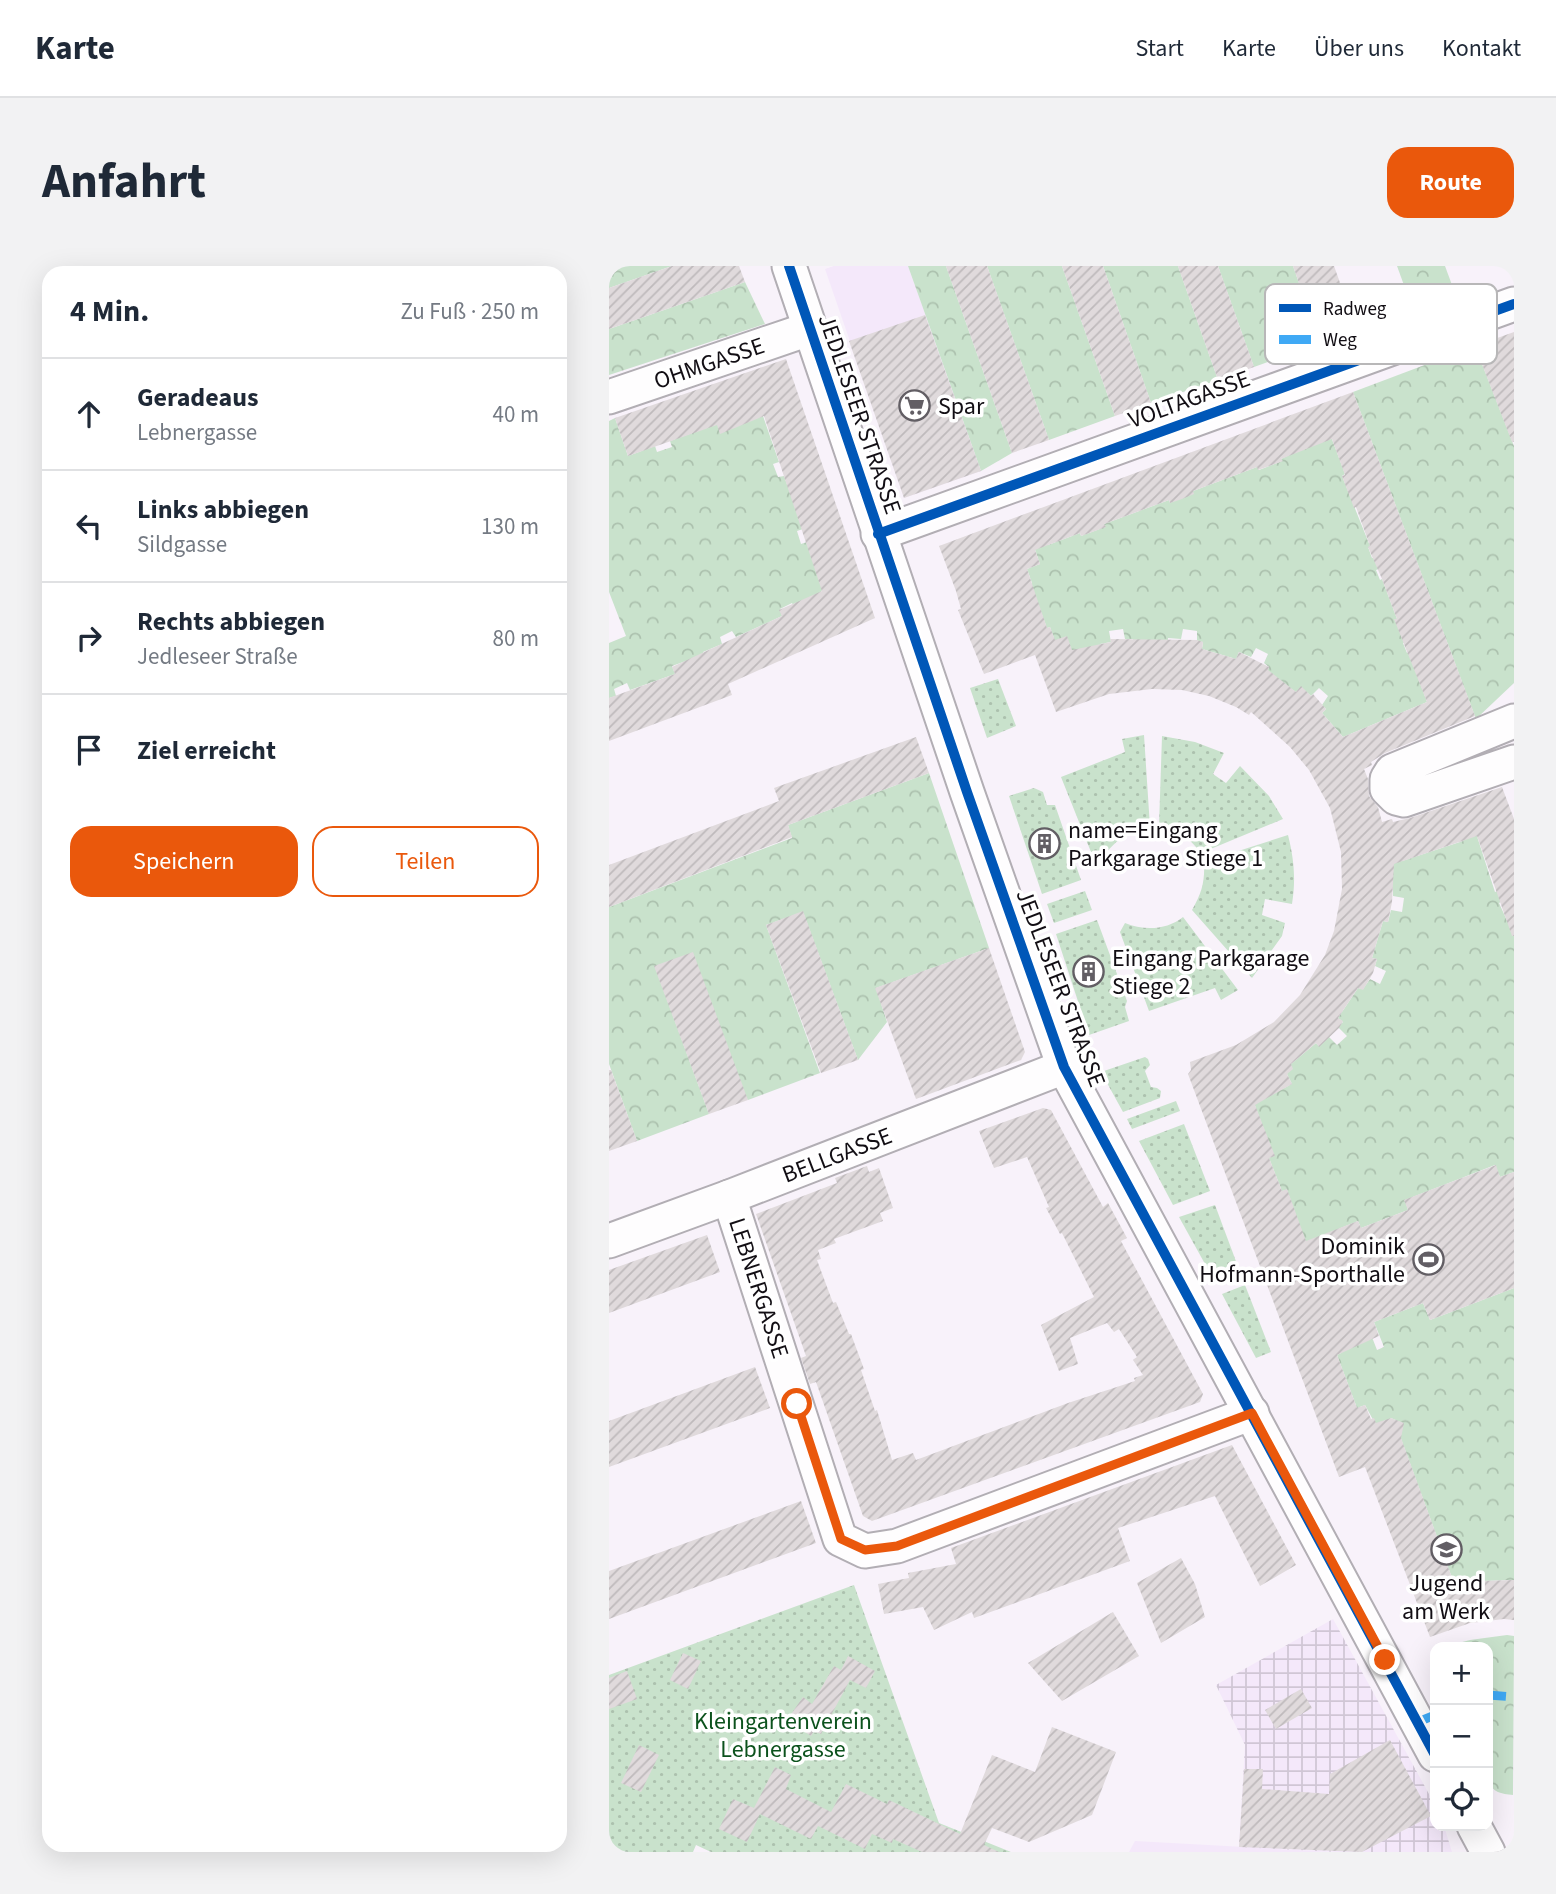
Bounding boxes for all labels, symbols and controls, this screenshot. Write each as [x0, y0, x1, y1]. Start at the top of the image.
text: Karte [35, 25, 115, 72]
text: Start [1136, 31, 1184, 66]
text: Karte [1222, 31, 1276, 66]
text: Über uns [1314, 31, 1404, 66]
text: Kontakt [1442, 31, 1521, 66]
text: Anfahrt [42, 147, 206, 217]
button: Route [1387, 147, 1514, 218]
legend [1265, 284, 1497, 364]
text: 4 Min. [70, 290, 149, 333]
text: Zu Fuß · 250 m [400, 295, 539, 328]
text: Radweg [1323, 296, 1387, 323]
street label: JEDLESEER STRASSE [809, 309, 910, 519]
text: Weg [1323, 327, 1357, 354]
street label: OHMGASSE [649, 328, 769, 399]
street label: VOLTAGASSE [1123, 361, 1255, 438]
text: Geradeaus [137, 379, 258, 416]
supermarket icon: Spar [898, 389, 932, 423]
place label: Spar [938, 389, 985, 424]
icon: ahead [70, 395, 108, 433]
text: 40 m [492, 398, 539, 431]
text: Lebnergasse [137, 416, 257, 449]
text: Links abbiegen [137, 491, 309, 528]
icon: left [70, 507, 108, 545]
text: 130 m [481, 510, 539, 543]
text: Sildgasse [137, 528, 227, 561]
text: Rechts abbiegen [137, 603, 325, 640]
icon: right [70, 619, 108, 657]
text: 80 m [492, 622, 539, 655]
text: Jedleseer Straße [137, 640, 298, 673]
icon: arrive [70, 731, 108, 769]
text: Ziel erreicht [137, 732, 276, 769]
place label: name=Eingang Parkgarage Stiege 1 [1068, 813, 1263, 876]
button: Speichern [70, 826, 298, 897]
button: Teilen [312, 826, 539, 897]
building icon: name=Eingang Parkgarage Stiege 1 [1028, 827, 1062, 861]
street label: JEDLESEER STRASSE [1007, 884, 1114, 1092]
place label: Eingang Parkgarage Stiege 2 [1112, 941, 1309, 1004]
building icon: Eingang Parkgarage Stiege 2 [1072, 955, 1106, 989]
street label: BELLGASSE [777, 1118, 897, 1192]
street label: LEBNERGASSE [719, 1213, 798, 1363]
place label: Dominik Hofmann-Sporthalle [1199, 1229, 1405, 1292]
sports icon: Dominik Hofmann-Sporthalle [1411, 1243, 1445, 1277]
route start [781, 1388, 812, 1419]
school or university icon: Jugend am Werk [1429, 1532, 1463, 1566]
place label: Jugend am Werk [1402, 1566, 1490, 1629]
map controls [1430, 1642, 1493, 1831]
button: + [1430, 1642, 1493, 1705]
route end [1369, 1644, 1400, 1675]
park label: Kleingartenverein Lebnergasse [694, 1704, 872, 1767]
button: − [1430, 1705, 1493, 1768]
button: locate [1430, 1768, 1493, 1831]

